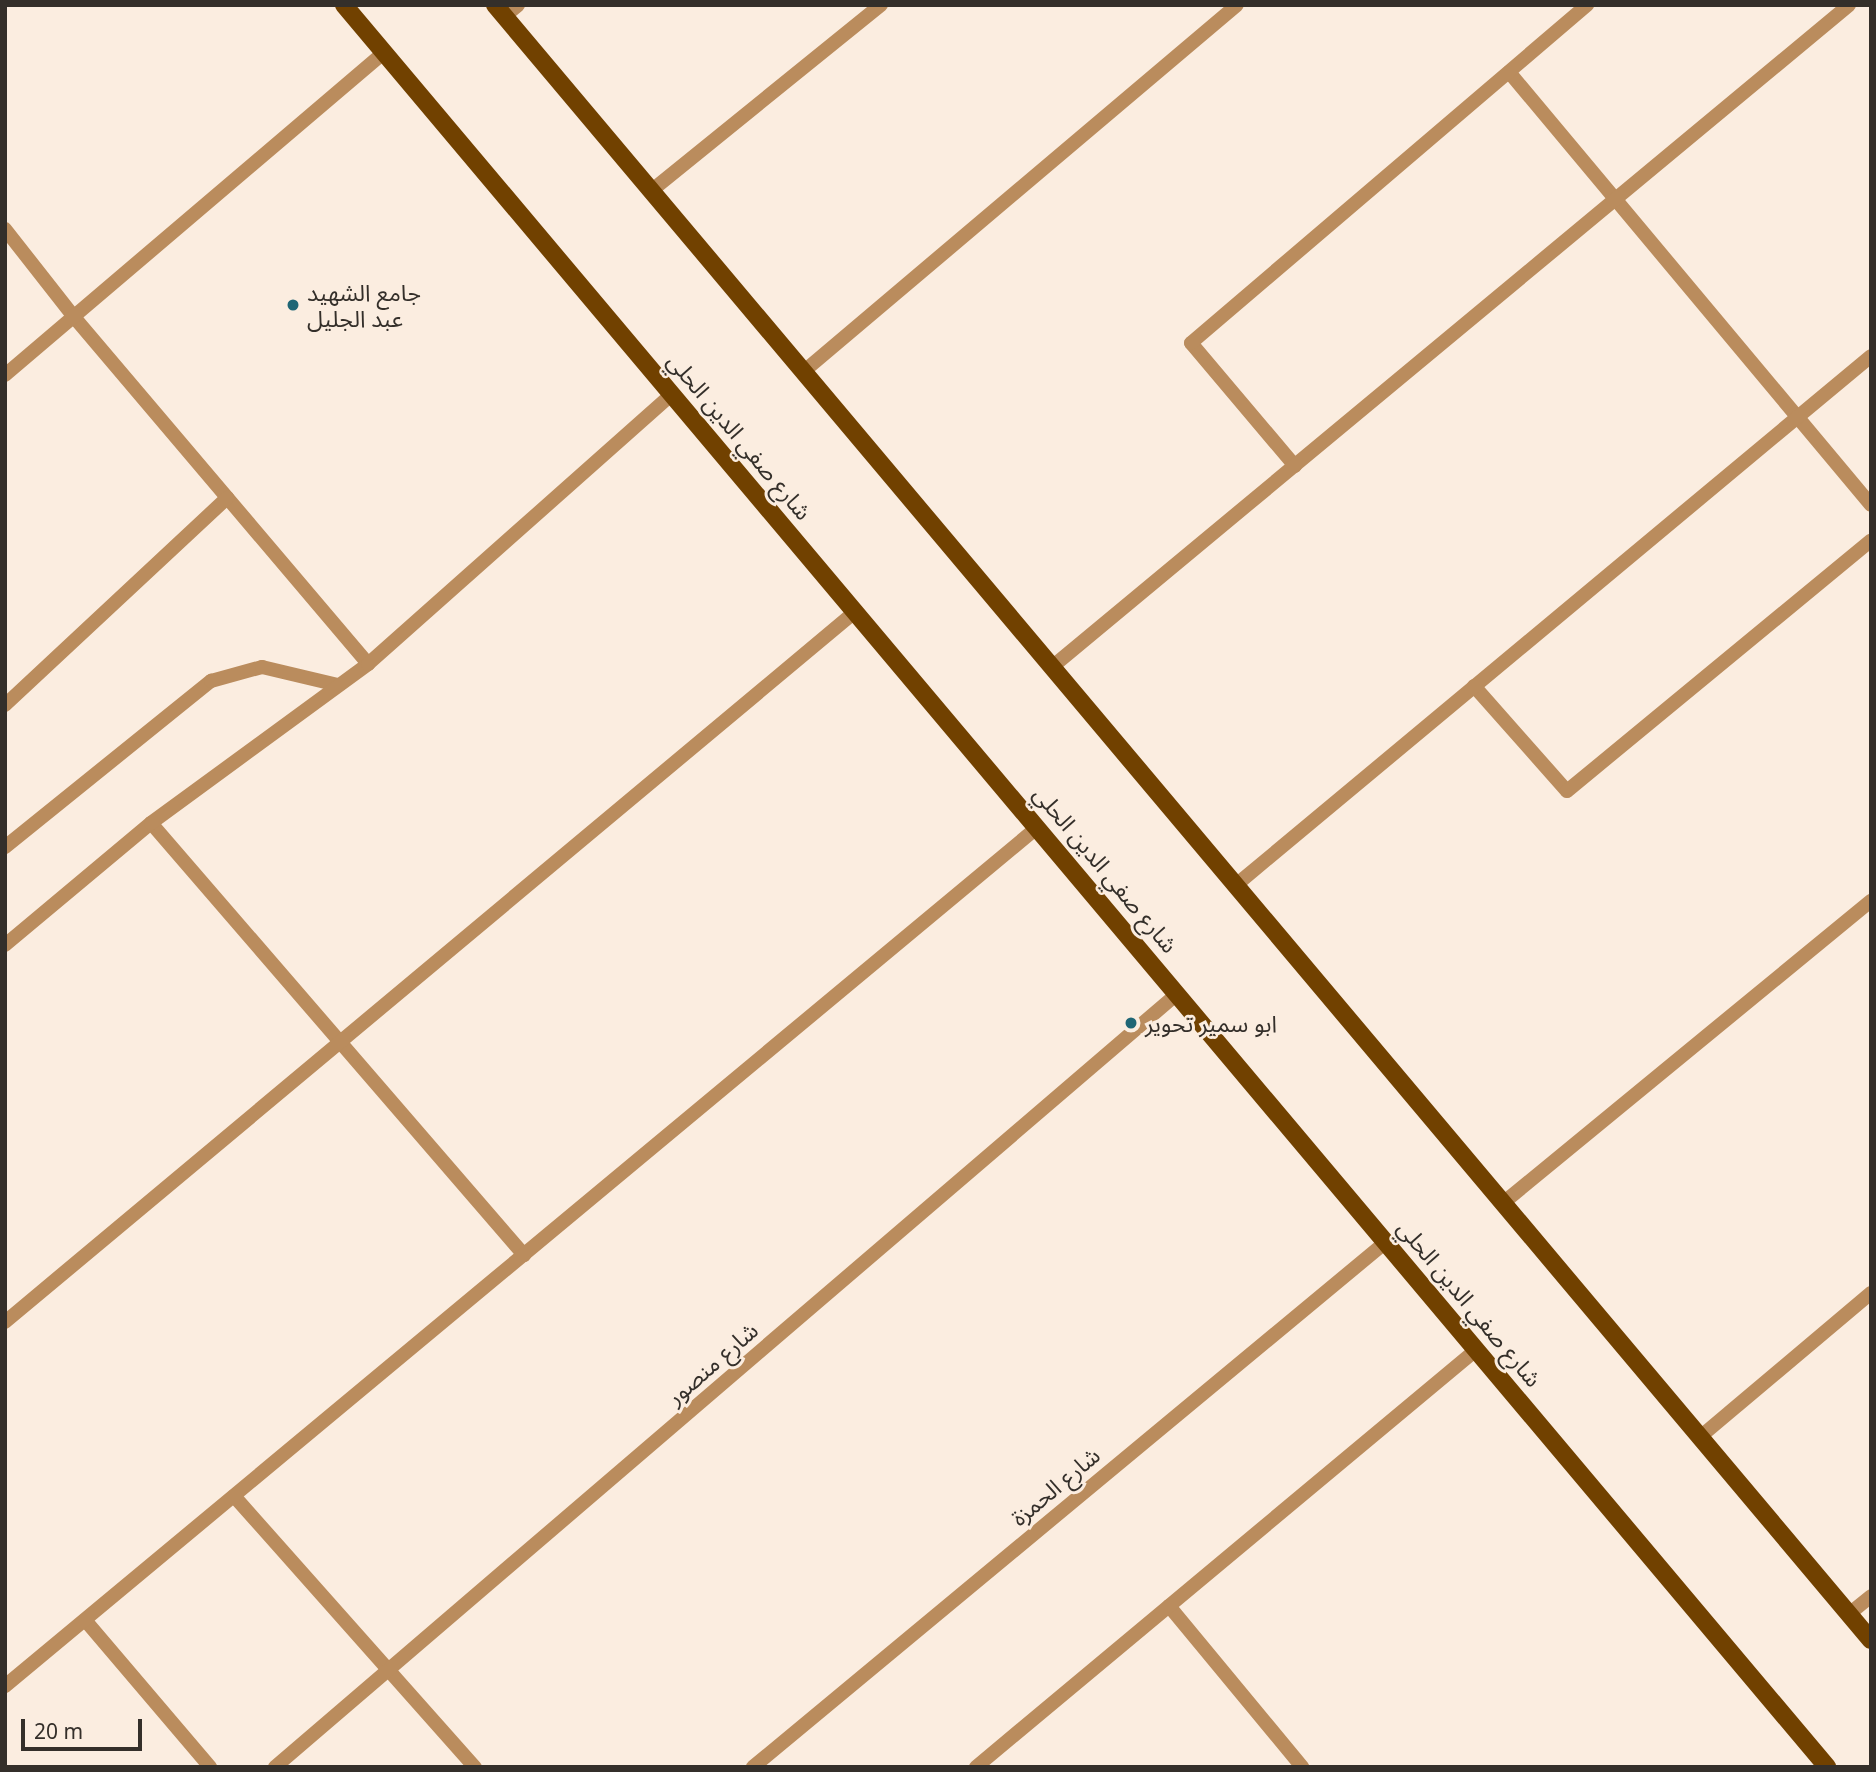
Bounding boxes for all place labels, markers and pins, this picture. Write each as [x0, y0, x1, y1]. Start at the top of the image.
place label: جامع الشهيد عبد الجليل [307, 278, 421, 332]
marker: جامع الشهيد عبد الجليل [285, 297, 301, 313]
place label: ابو سمير تحوير [1145, 1009, 1277, 1037]
marker: ابو سمير تحوير [1123, 1015, 1139, 1031]

